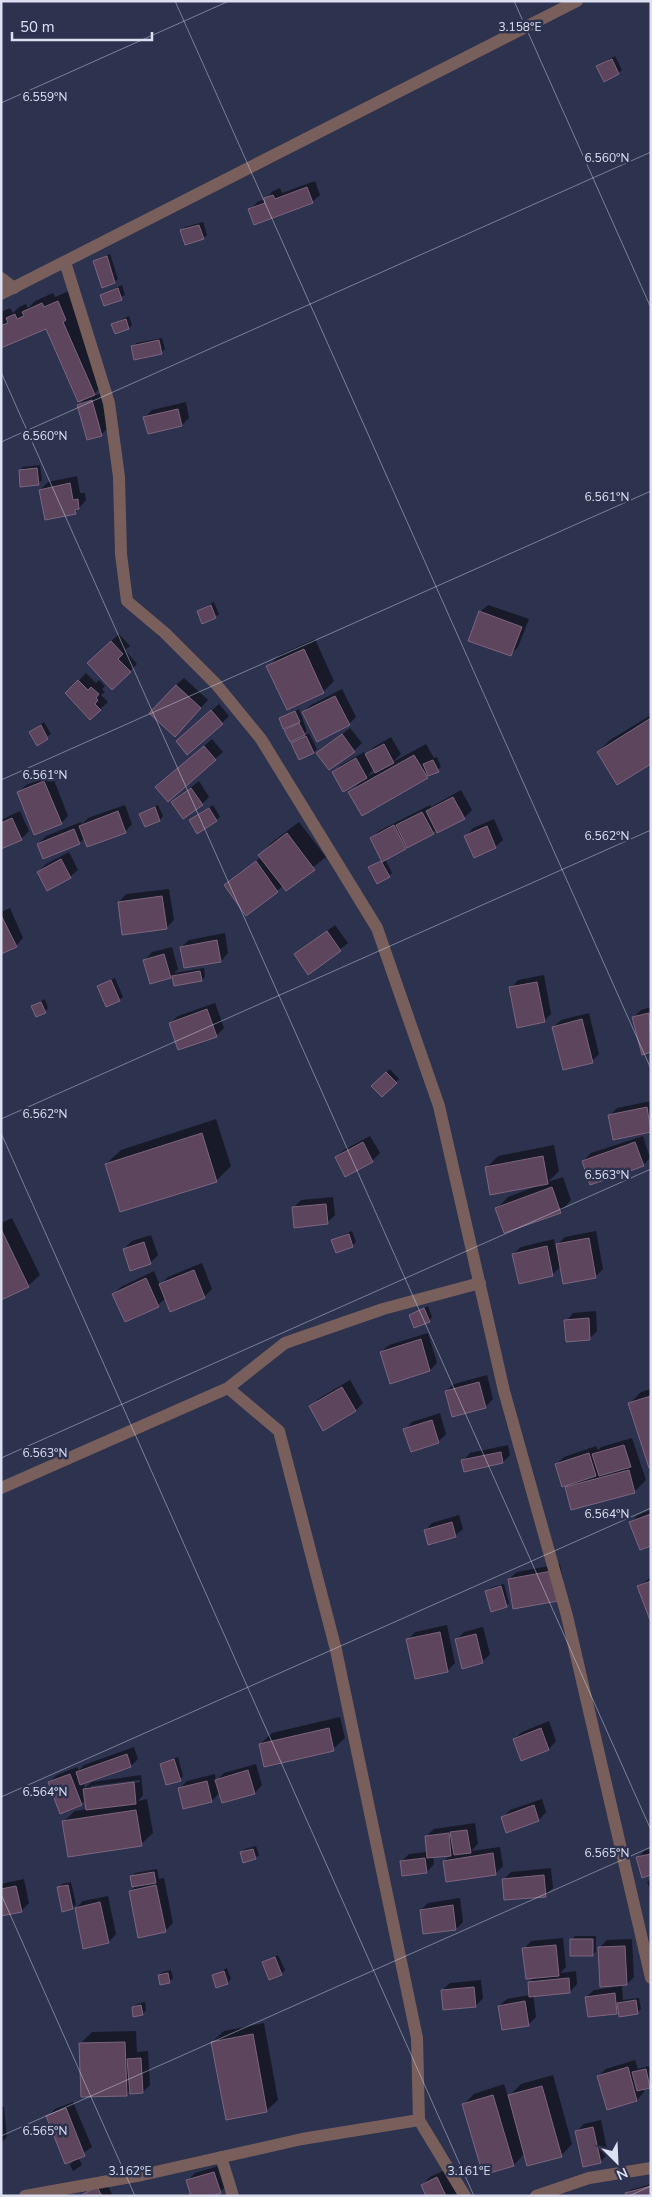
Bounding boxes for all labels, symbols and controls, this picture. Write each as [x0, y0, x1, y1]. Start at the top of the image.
scale bar [12, 10, 152, 42]
text: 50 m [20, 17, 55, 37]
text: 3.158°E [499, 19, 541, 35]
text: 6.559°N [23, 89, 67, 105]
text: 6.560°N [585, 150, 629, 166]
text: 6.560°N [23, 428, 67, 444]
text: 6.561°N [585, 489, 629, 505]
text: 6.561°N [23, 767, 67, 783]
text: 6.562°N [585, 828, 629, 844]
text: 6.562°N [23, 1106, 67, 1122]
text: 6.563°N [585, 1167, 629, 1183]
text: 6.563°N [23, 1445, 67, 1461]
text: 6.564°N [585, 1506, 629, 1522]
text: 6.564°N [23, 1784, 67, 1800]
text: 6.565°N [585, 1845, 629, 1861]
text: 6.565°N [23, 2123, 67, 2139]
north arrow [592, 2137, 642, 2187]
text: 3.162°E [109, 2163, 151, 2179]
text: 3.161°E [448, 2163, 490, 2179]
text: N [613, 2163, 631, 2184]

